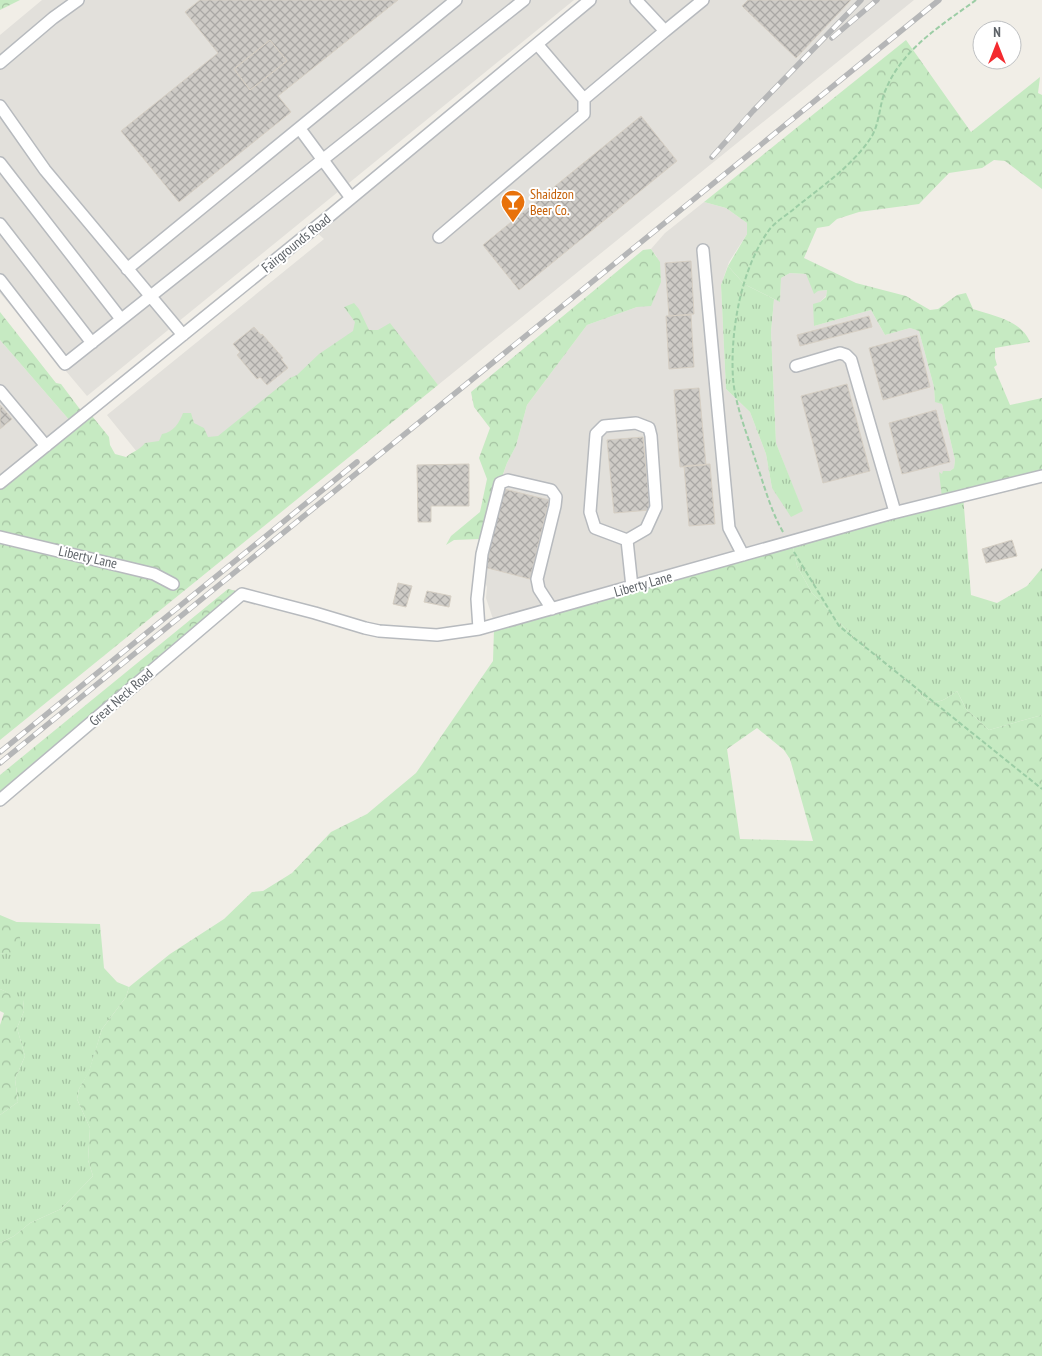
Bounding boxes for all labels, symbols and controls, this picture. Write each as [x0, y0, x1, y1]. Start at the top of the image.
north arrow [972, 20, 1022, 70]
text: N [993, 23, 1001, 41]
place label: Shaidzon Beer Co. [530, 185, 574, 219]
bar icon: Shaidzon Beer Co. [500, 189, 526, 223]
street label: Fairgrounds Road [258, 210, 334, 276]
street label: Liberty Lane [57, 542, 119, 573]
street label: Liberty Lane [612, 567, 674, 601]
street label: Great Neck Road [85, 664, 157, 730]

